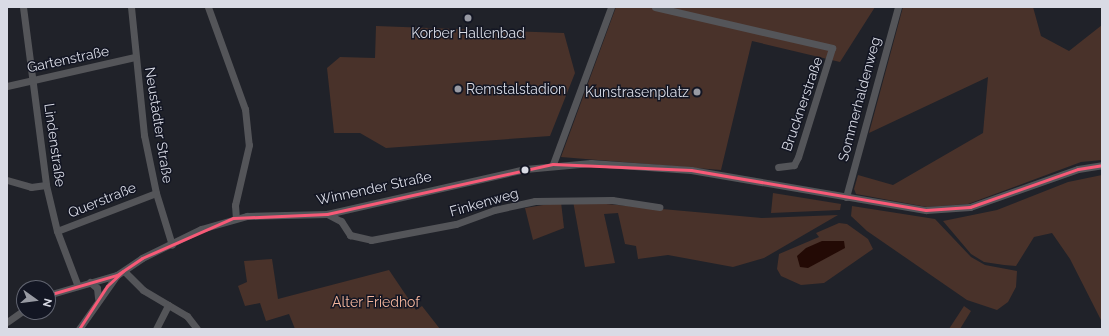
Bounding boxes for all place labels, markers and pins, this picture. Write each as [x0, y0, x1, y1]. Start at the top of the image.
marker: Korber Hallenbad [463, 13, 473, 23]
place label: Korber Hallenbad [411, 25, 525, 41]
place label: Remstalstadion [466, 81, 566, 97]
marker: Remstalstadion [453, 84, 463, 94]
place label: Kunstrasenplatz [585, 84, 689, 100]
marker: Kunstrasenplatz [692, 87, 702, 97]
unlabelled marker [520, 165, 530, 175]

